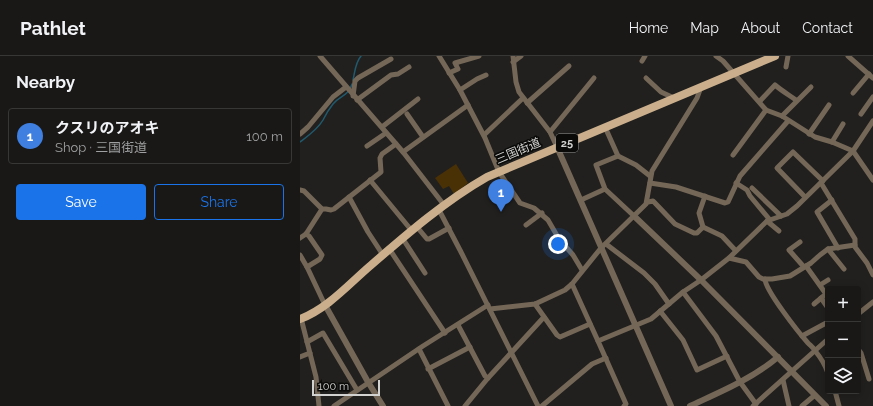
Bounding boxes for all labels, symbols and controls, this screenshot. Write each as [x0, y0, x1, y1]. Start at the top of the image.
text: Pathlet [20, 17, 86, 39]
text: Home [629, 20, 668, 36]
text: Map [690, 20, 719, 36]
text: About [741, 20, 780, 36]
text: Contact [802, 20, 853, 36]
text: Nearby [16, 72, 75, 92]
text: クスリのアオキ [55, 119, 160, 137]
text: 1 [27, 129, 33, 144]
text: 100 m [246, 129, 283, 144]
road number: 25 [556, 134, 578, 152]
street label: 三国街道 [493, 135, 543, 167]
text: Shop · 三国街道 [55, 140, 147, 155]
pin: 1 [488, 179, 514, 212]
button: Save [16, 184, 146, 220]
button: Share [154, 184, 284, 220]
your location [548, 234, 568, 254]
map controls [825, 286, 861, 394]
button: + [825, 286, 861, 322]
button: − [825, 322, 861, 358]
button: layers [825, 358, 861, 394]
scale bar [312, 378, 380, 397]
text: 100 m [318, 380, 349, 393]

